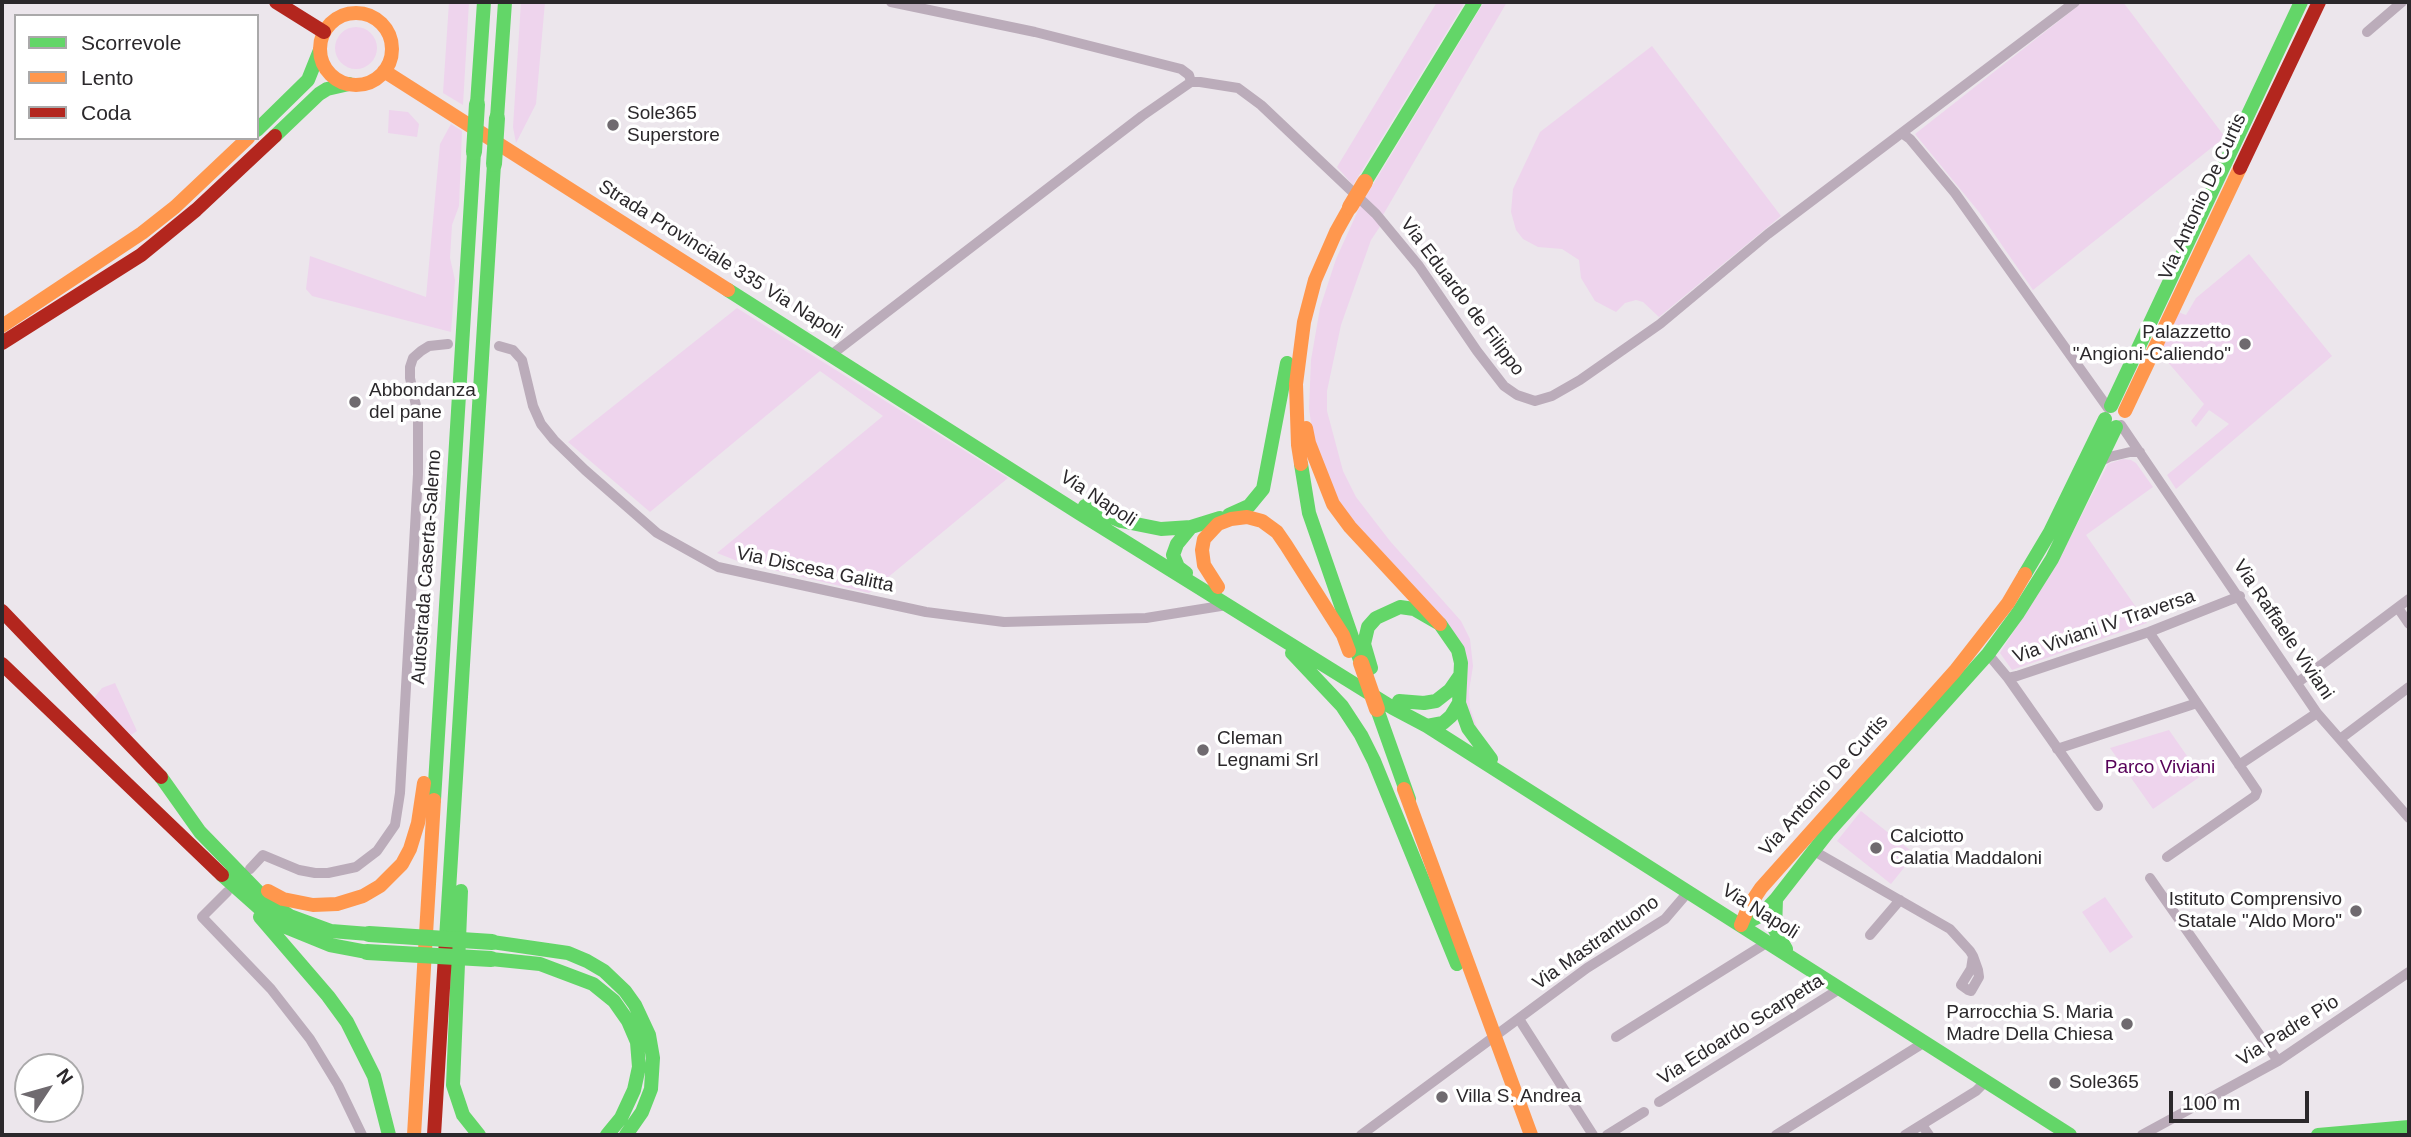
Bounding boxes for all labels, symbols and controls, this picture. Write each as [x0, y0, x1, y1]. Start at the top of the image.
legend [14, 14, 259, 140]
text: Scorrevole [81, 31, 181, 54]
text: Lento [81, 66, 134, 89]
text: Coda [81, 101, 131, 124]
place label: Sole365 Superstore [627, 103, 720, 147]
street label: Via Antonio De Curtis [2154, 110, 2252, 284]
marker: Sole365 Superstore [605, 117, 621, 133]
street label: Strada Provinciale 335 Via Napoli [594, 175, 846, 345]
street label: Via Eduardo de Filippo [1395, 214, 1529, 380]
place label: Palazzetto "Angioni-Caliendo" [2073, 322, 2231, 366]
marker: Palazzetto "Angioni-Caliendo" [2237, 336, 2253, 352]
place label: Abbondanza del pane [369, 380, 476, 424]
marker: Abbondanza del pane [347, 394, 363, 410]
street label: Autostrada Caserta-Salerno [407, 449, 447, 685]
street label: Via Napoli [1056, 466, 1140, 532]
street label: Via Discesa Galitta [734, 542, 896, 598]
street label: Via Raffaele Viviani [2228, 556, 2338, 704]
street label: Via Viviani IV Traversa [2010, 585, 2198, 669]
street label: Via Antonio De Curtis [1755, 711, 1893, 861]
place label: Cleman Legnami Srl [1217, 728, 1318, 772]
marker: Cleman Legnami Srl [1195, 742, 1211, 758]
park label: Parco Viviani [2105, 757, 2215, 779]
place label: Calciotto Calatia Maddaloni [1890, 826, 2042, 870]
marker: Calciotto Calatia Maddaloni [1868, 840, 1884, 856]
street label: Via Napoli [1717, 879, 1803, 945]
place label: Istituto Comprensivo Statale "Aldo Moro" [2169, 889, 2342, 933]
street label: Via Mastrantuono [1529, 891, 1663, 995]
marker: Istituto Comprensivo Statale "Aldo Moro" [2348, 903, 2364, 919]
street label: Via Edoardo Scarpetta [1654, 970, 1828, 1090]
street label: Via Padre Pio [2233, 991, 2343, 1071]
place label: Parrocchia S. Maria Madre Della Chiesa [1946, 1002, 2113, 1046]
marker: Parrocchia S. Maria Madre Della Chiesa [2119, 1016, 2135, 1032]
north arrow [14, 1053, 84, 1123]
text: N [52, 1065, 77, 1088]
place label: Sole365 [2069, 1072, 2139, 1094]
marker: Sole365 [2047, 1075, 2063, 1091]
scale bar [2173, 1078, 2313, 1122]
place label: Villa S. Andrea [1456, 1086, 1581, 1108]
marker: Villa S. Andrea [1434, 1089, 1450, 1105]
text: 100 m [2182, 1091, 2240, 1114]

